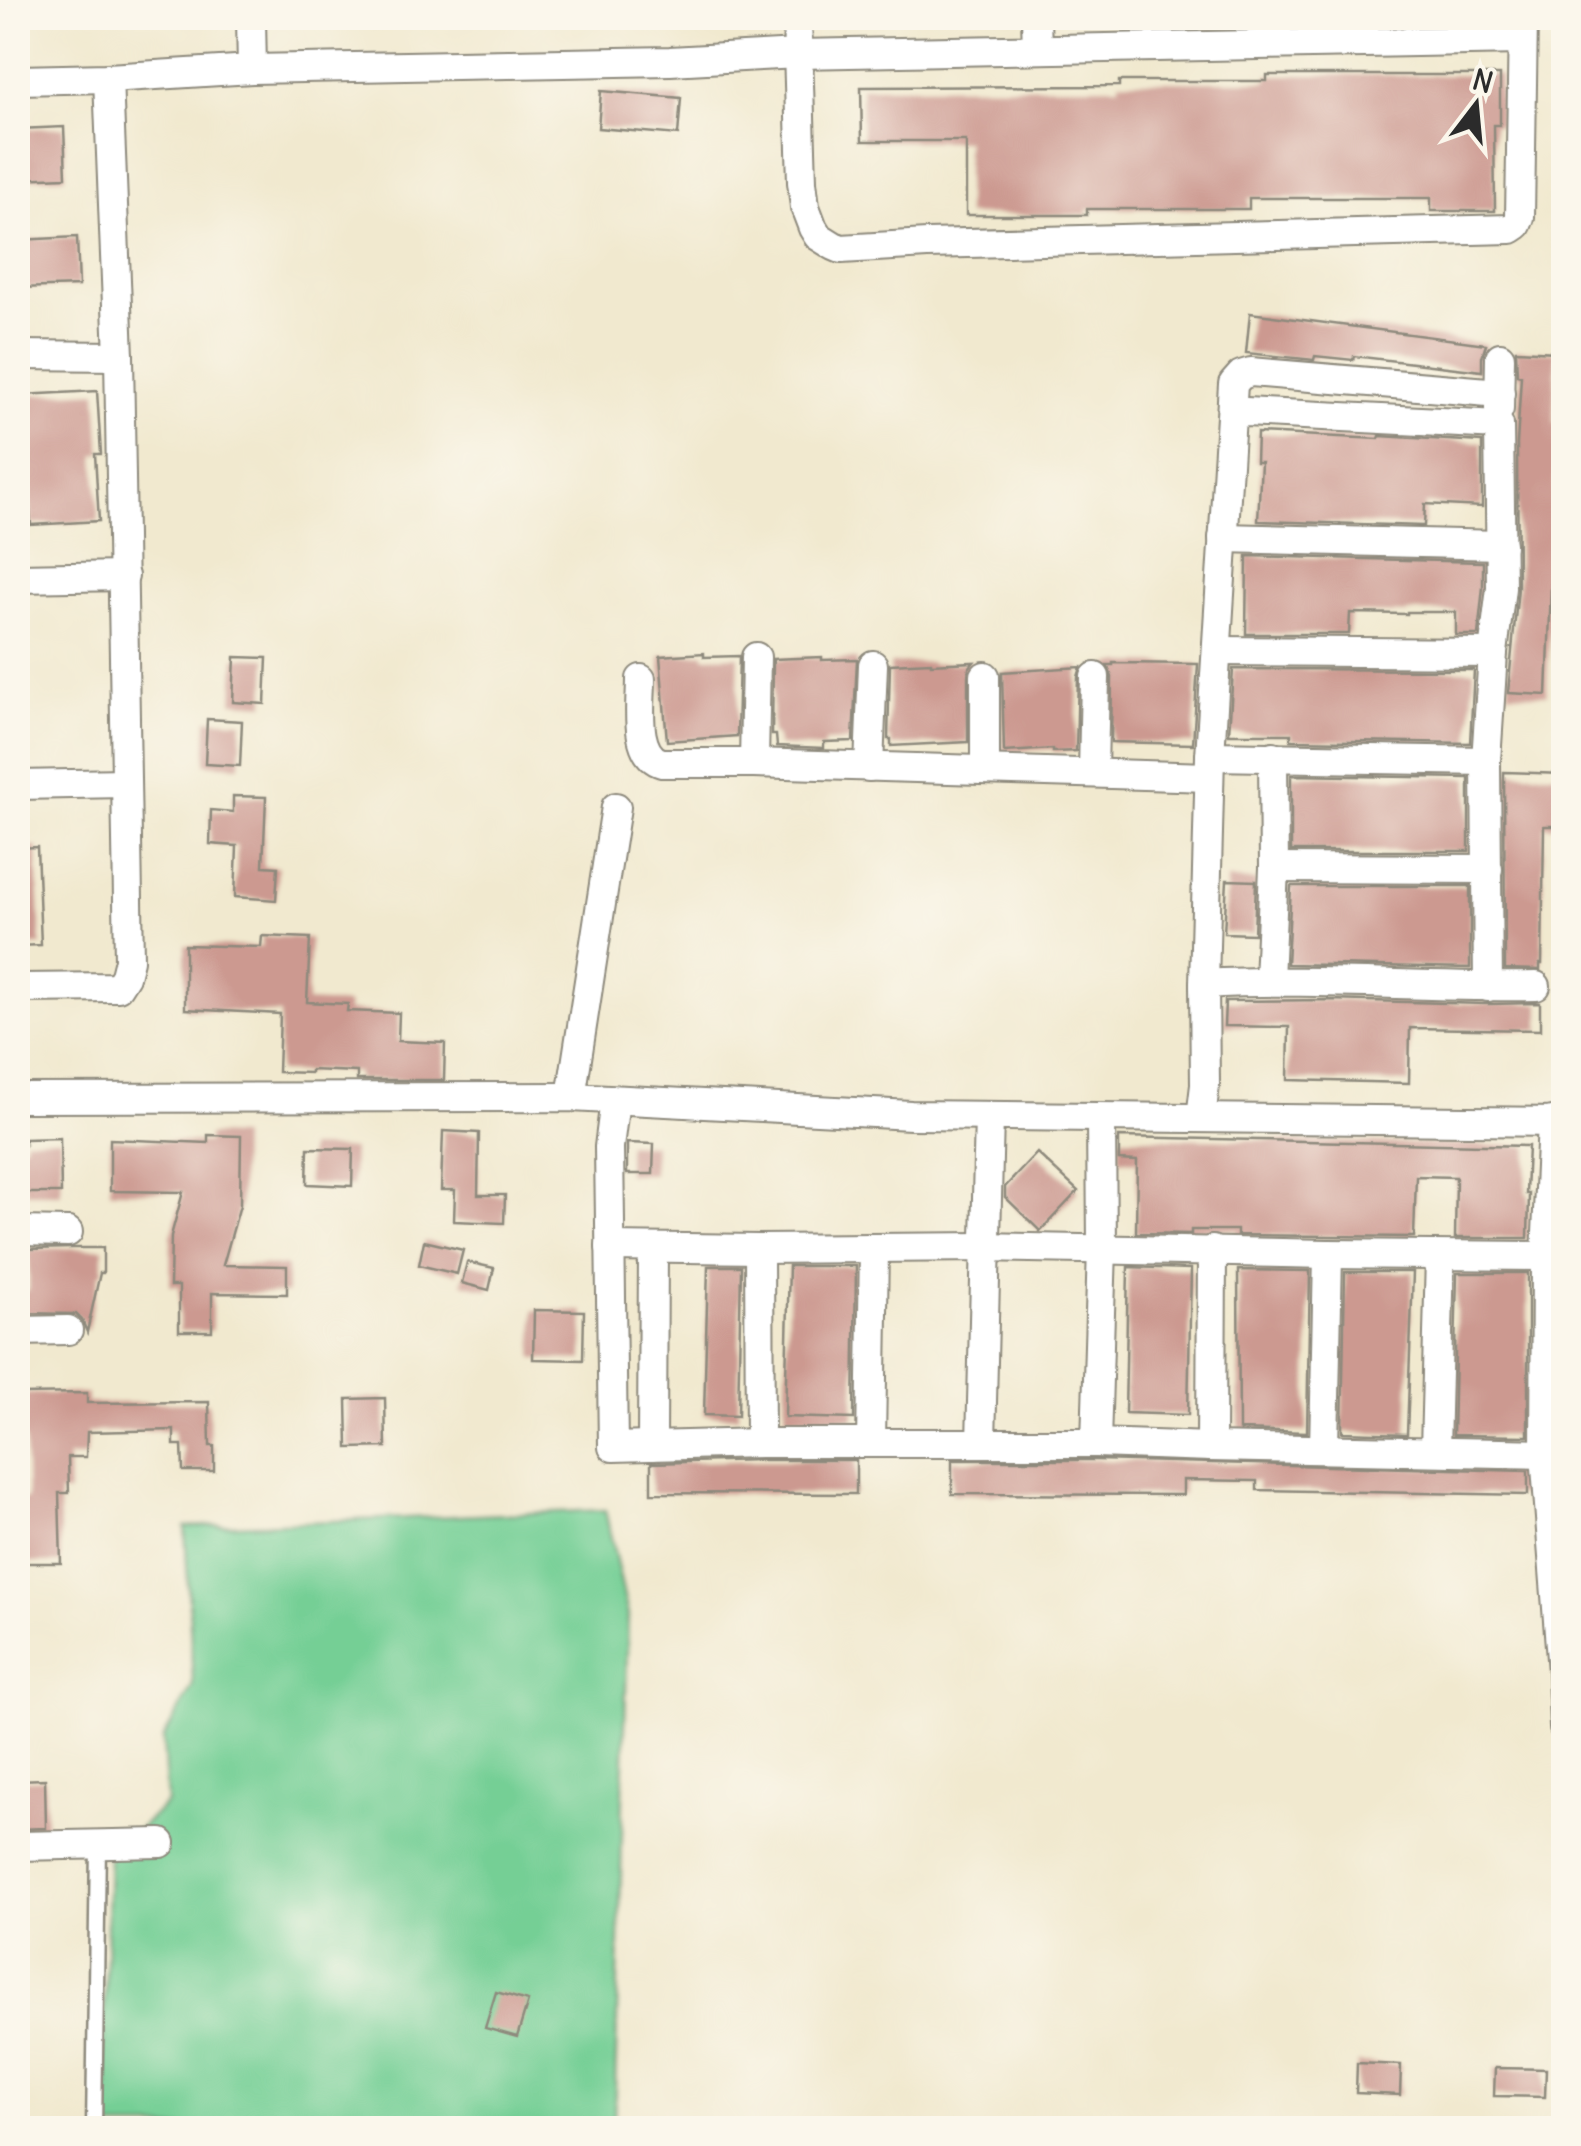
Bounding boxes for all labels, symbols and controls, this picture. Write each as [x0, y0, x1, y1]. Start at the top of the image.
north arrow [1426, 55, 1526, 155]
text: N [1469, 61, 1497, 101]

